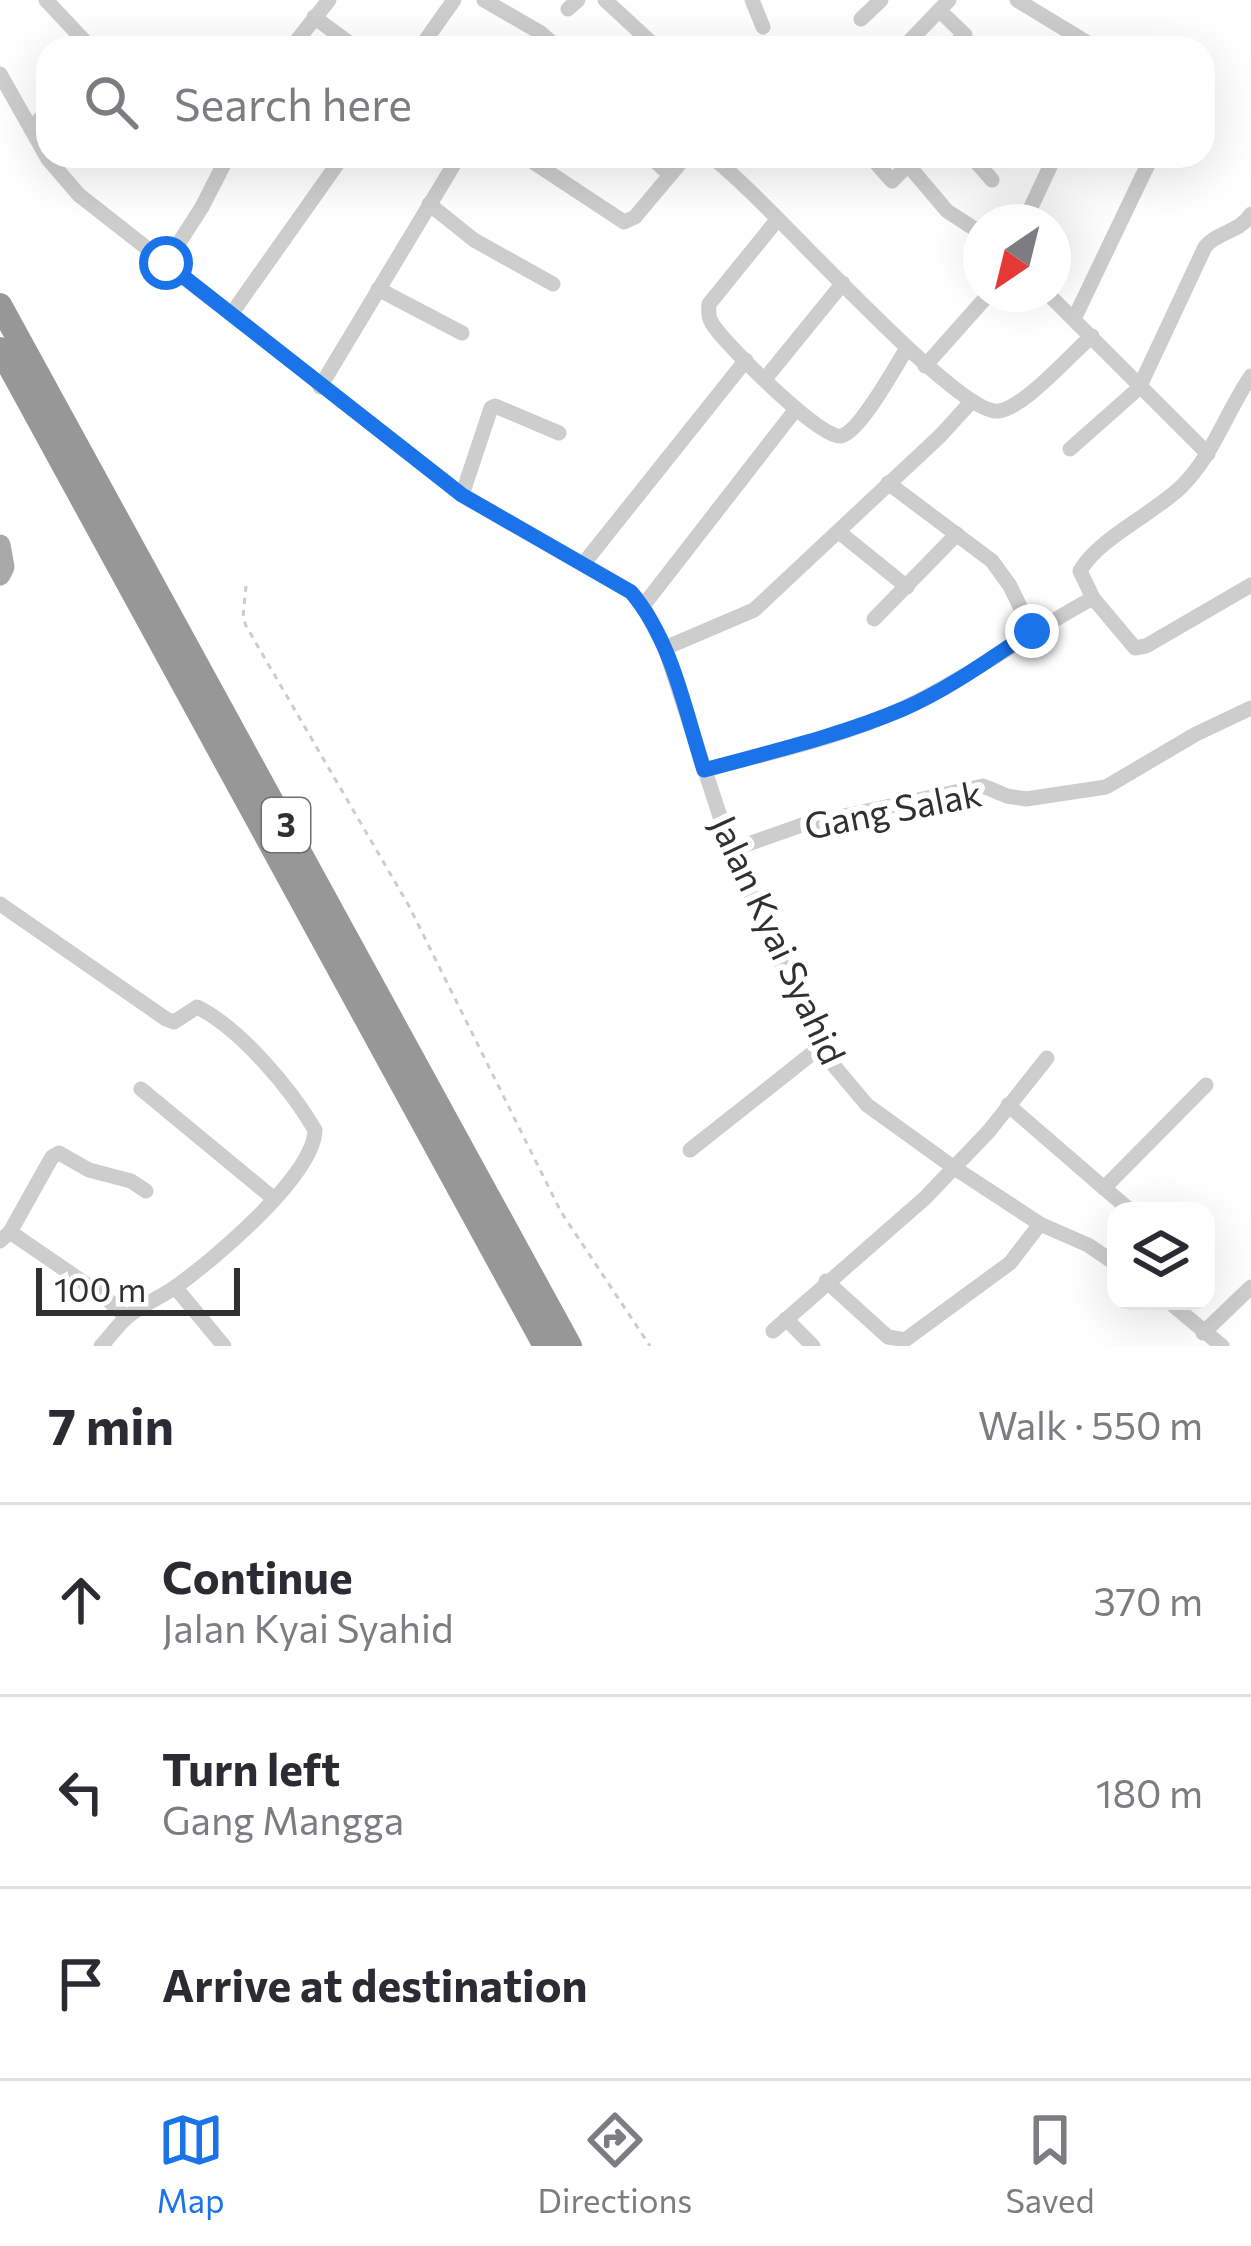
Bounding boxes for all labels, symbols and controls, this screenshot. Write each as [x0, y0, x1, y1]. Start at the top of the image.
search box [36, 36, 1215, 168]
icon: search [78, 69, 144, 135]
text: Search here [174, 75, 412, 130]
north arrow [963, 204, 1071, 312]
route start [139, 236, 193, 290]
route end [1005, 604, 1059, 658]
street label: Gang Salak [800, 769, 985, 847]
road number: 3 [262, 798, 310, 852]
street label: Jalan Kyai Syahid [703, 808, 857, 1070]
map controls [1107, 1202, 1215, 1310]
button: layers [1107, 1202, 1215, 1310]
scale bar [36, 1262, 240, 1315]
text: 100 m [54, 1268, 146, 1309]
text: 7 min [48, 1393, 174, 1456]
text: Walk · 550 m [978, 1400, 1203, 1448]
text: Continue [162, 1548, 353, 1603]
icon: ahead [48, 1567, 114, 1633]
text: 370 m [1093, 1576, 1203, 1624]
text: Jalan Kyai Syahid [162, 1603, 453, 1651]
text: Turn left [162, 1740, 340, 1795]
icon: left [48, 1759, 114, 1825]
text: 180 m [1096, 1768, 1203, 1816]
text: Gang Mangga [162, 1795, 404, 1843]
icon: arrive [48, 1951, 114, 2017]
text: Arrive at destination [162, 1956, 588, 2011]
tab: Map [157, 2107, 225, 2220]
tab: Directions [538, 2107, 692, 2220]
tab: Saved [1005, 2107, 1094, 2220]

